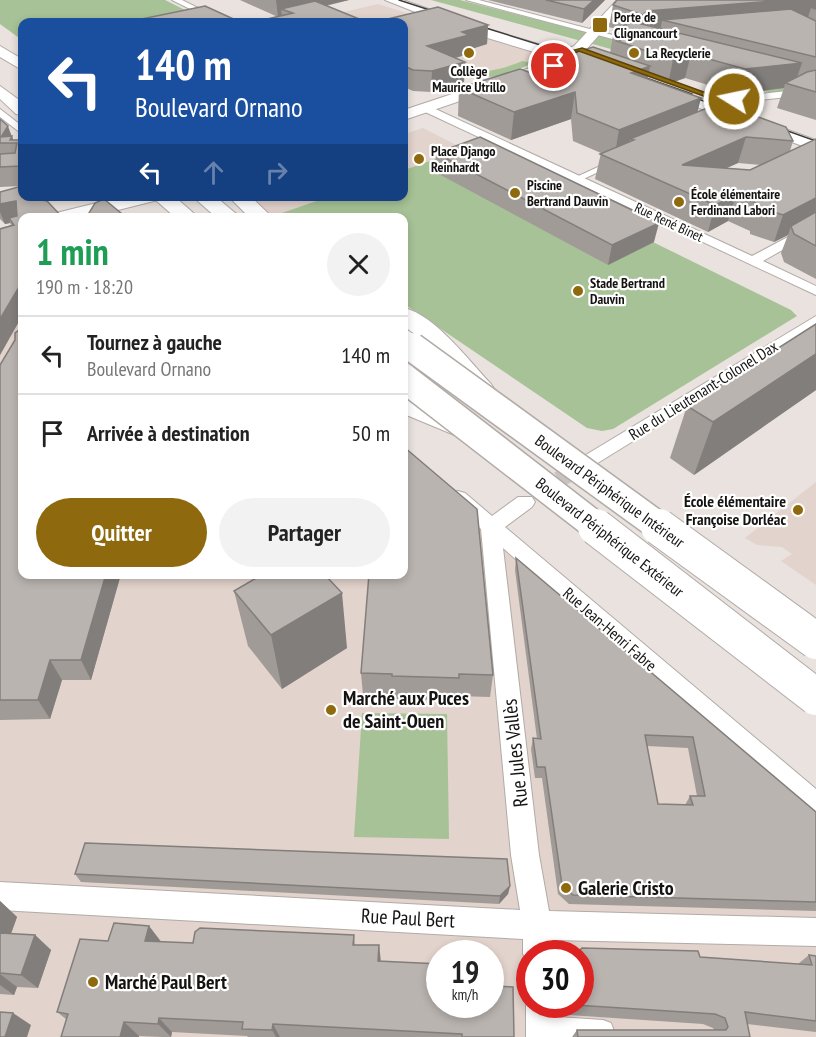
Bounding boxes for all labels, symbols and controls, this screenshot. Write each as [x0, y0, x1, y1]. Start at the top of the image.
place label: Porte de Clignancourt [614, 8, 677, 42]
marker: Porte de Clignancourt [591, 16, 609, 34]
text: 140 m [135, 37, 232, 92]
pin [528, 40, 579, 91]
icon: left [36, 42, 114, 120]
place label: La Recyclerie [646, 44, 711, 62]
marker: Collège Maurice Utrillo [462, 46, 476, 60]
marker: La Recyclerie [627, 46, 641, 60]
icon: arrive [537, 49, 570, 82]
place label: Collège Maurice Utrillo [432, 62, 506, 96]
position arrow [702, 67, 766, 131]
text: Boulevard Ornano [135, 90, 303, 124]
place label: Place Django Reinhardt [431, 142, 496, 176]
marker: Place Django Reinhardt [412, 152, 426, 166]
icon: left [134, 156, 167, 189]
icon: ahead [197, 156, 230, 189]
icon: right [260, 156, 293, 189]
place label: Piscine Bertrand Dauvin [527, 176, 608, 210]
place label: École élémentaire Ferdinand Labori [691, 185, 780, 219]
marker: Piscine Bertrand Dauvin [508, 186, 522, 200]
marker: École élémentaire Ferdinand Labori [672, 195, 686, 209]
street label: Rue René Binet [632, 198, 706, 246]
text: 1 min [36, 228, 109, 275]
button: close [327, 233, 390, 296]
text: 190 m · 18:20 [36, 274, 133, 300]
place label: Stade Bertrand Dauvin [590, 274, 665, 308]
marker: Stade Bertrand Dauvin [571, 284, 585, 298]
text: Tournez à gauche [87, 328, 222, 356]
street label: Rue du Lieutenant-Colonel Dax [625, 336, 782, 444]
icon: left [36, 339, 69, 372]
text: 140 m [341, 341, 390, 369]
text: Boulevard Ornano [87, 356, 211, 382]
icon: arrive [36, 417, 69, 450]
text: Arrivée à destination [87, 419, 250, 447]
text: 50 m [351, 419, 390, 447]
street label: Boulevard Périphérique Intérieur [531, 430, 689, 552]
street label: Boulevard Périphérique Extérieur [532, 473, 689, 601]
place label: École élémentaire Françoise Dorléac [684, 491, 786, 529]
button: Quitter [36, 498, 207, 567]
button: Partager [219, 498, 390, 567]
marker: École élémentaire Françoise Dorléac [791, 503, 805, 517]
street label: Rue Jean-Henri Fabre [559, 583, 661, 675]
place label: Marché aux Puces de Saint-Ouen [343, 685, 469, 734]
street label: Rue Jules Vallès [496, 697, 534, 808]
marker: Marché aux Puces de Saint-Ouen [324, 703, 338, 717]
place label: Galerie Cristo [578, 875, 674, 901]
marker: Galerie Cristo [559, 881, 573, 895]
street label: Rue Paul Bert [360, 903, 456, 933]
speed limit sign: 30 [516, 940, 594, 1018]
text: 19 [451, 952, 479, 991]
place label: Marché Paul Bert [105, 969, 227, 995]
marker: Marché Paul Bert [86, 975, 100, 989]
text: km/h [452, 985, 478, 1004]

